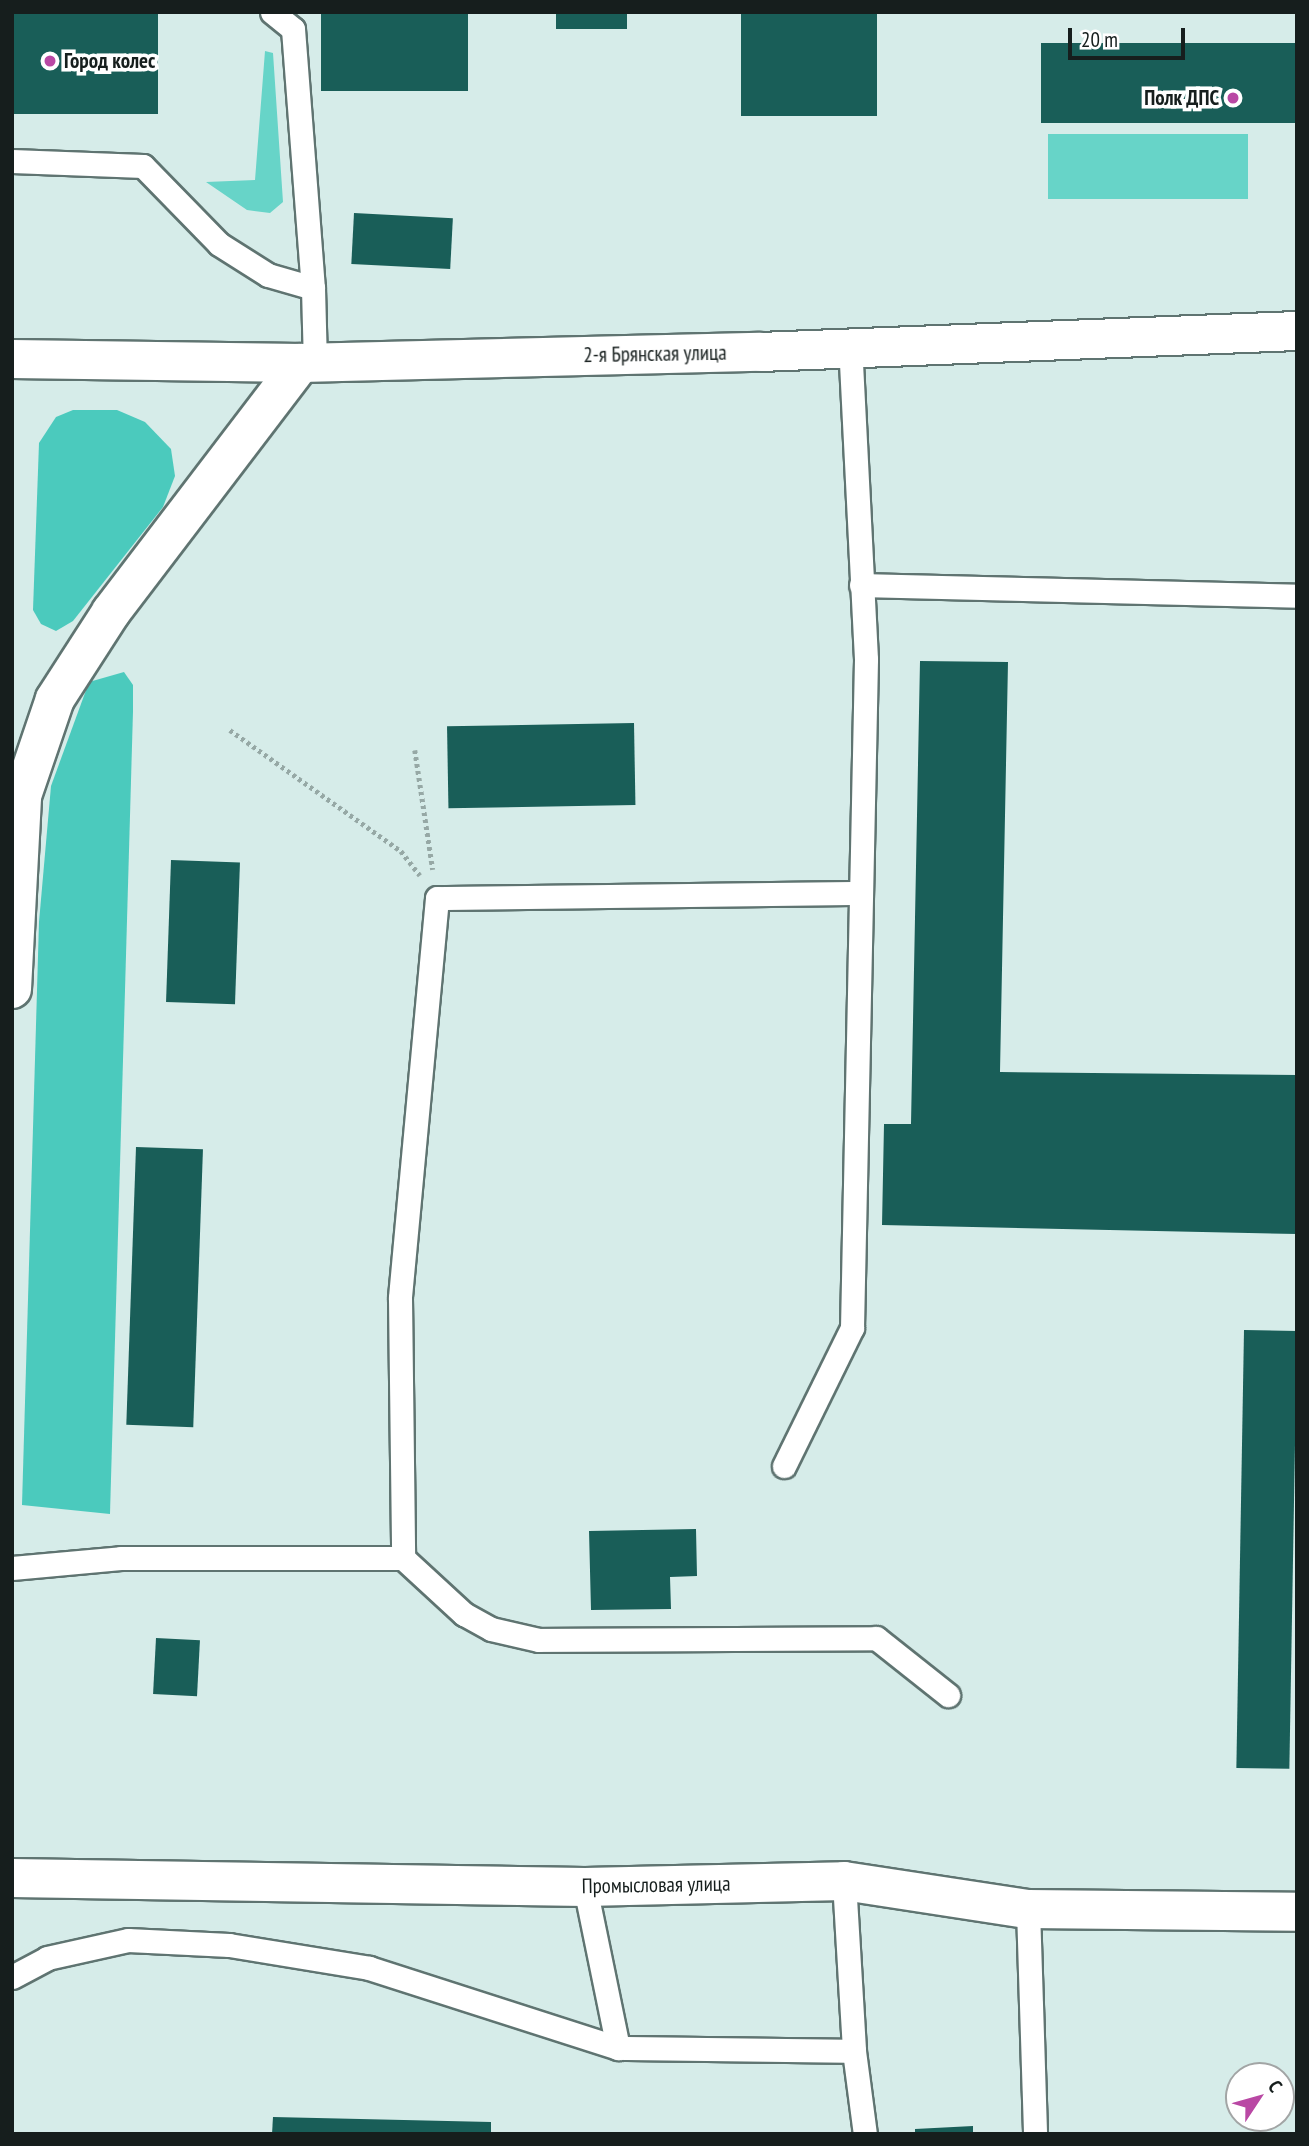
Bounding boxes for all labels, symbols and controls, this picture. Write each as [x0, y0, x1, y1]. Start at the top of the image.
scale bar [1071, 14, 1188, 58]
text: 20 m [1081, 26, 1118, 53]
place label: Город колес [64, 48, 155, 74]
marker: Город колес [42, 53, 58, 69]
place label: Полк ДПС [1144, 85, 1219, 111]
marker: Полк ДПС [1225, 90, 1241, 106]
street label: 2-я Брянская улица [583, 340, 727, 368]
street label: Промысловая улица [581, 1871, 731, 1899]
north arrow [1225, 2062, 1295, 2132]
text: С [1263, 2075, 1288, 2096]

